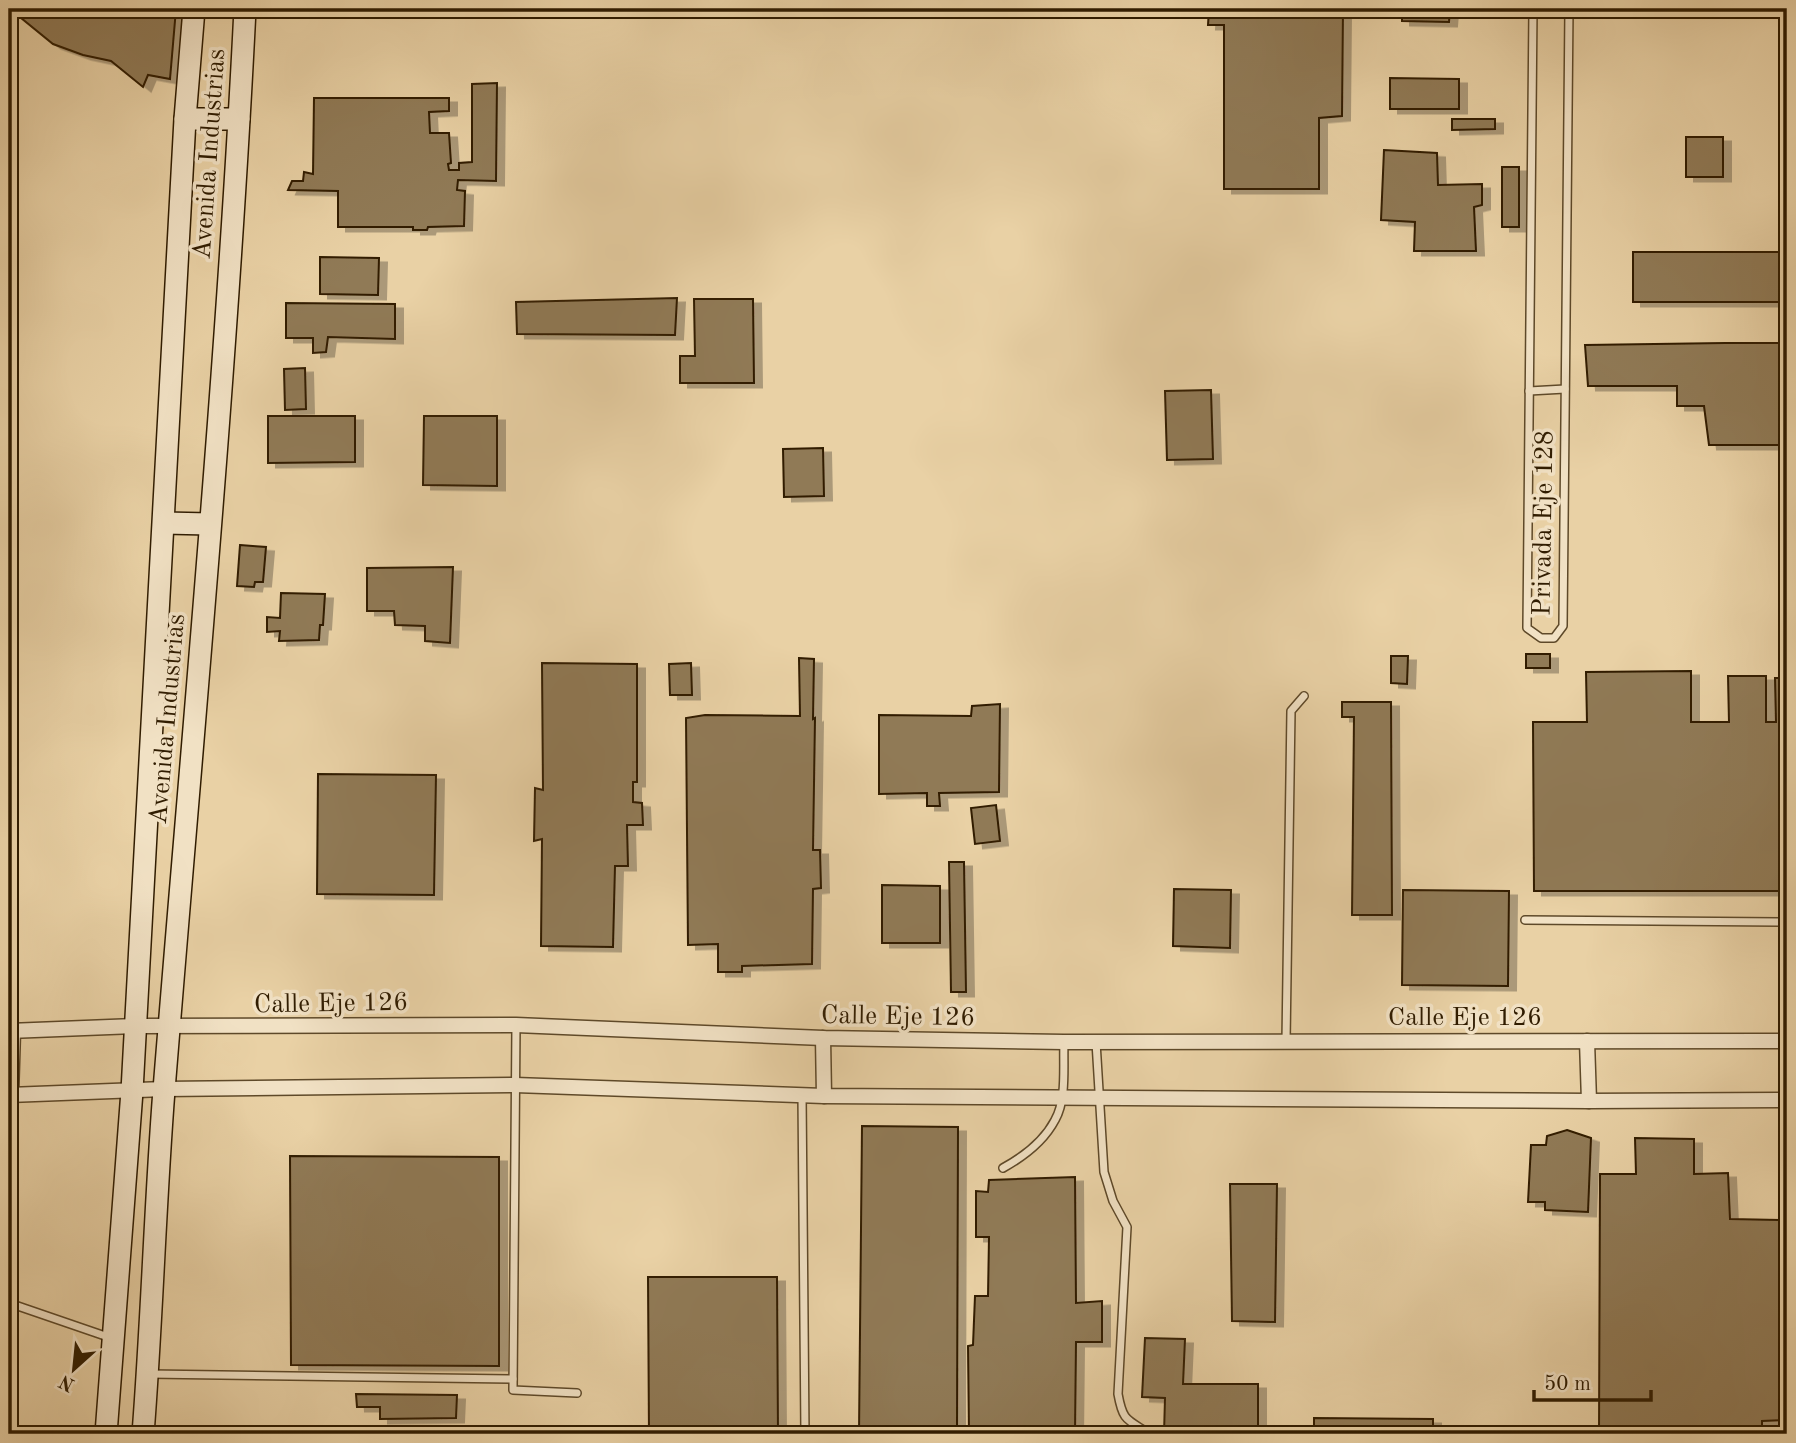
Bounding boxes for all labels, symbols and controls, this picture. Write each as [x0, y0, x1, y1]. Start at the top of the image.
street label: Avenida Industrias [190, 48, 230, 260]
street label: Privada Eje 128 [1529, 430, 1559, 616]
street label: Avenida Industrias [146, 613, 190, 826]
street label: Calle Eje 126 [254, 990, 408, 1018]
street label: Calle Eje 126 [821, 1003, 975, 1031]
street label: Calle Eje 126 [1388, 1005, 1542, 1031]
north arrow [38, 1334, 108, 1404]
scale bar [1534, 1359, 1651, 1403]
text: N [56, 1370, 78, 1394]
text: 50 m [1544, 1374, 1591, 1395]

